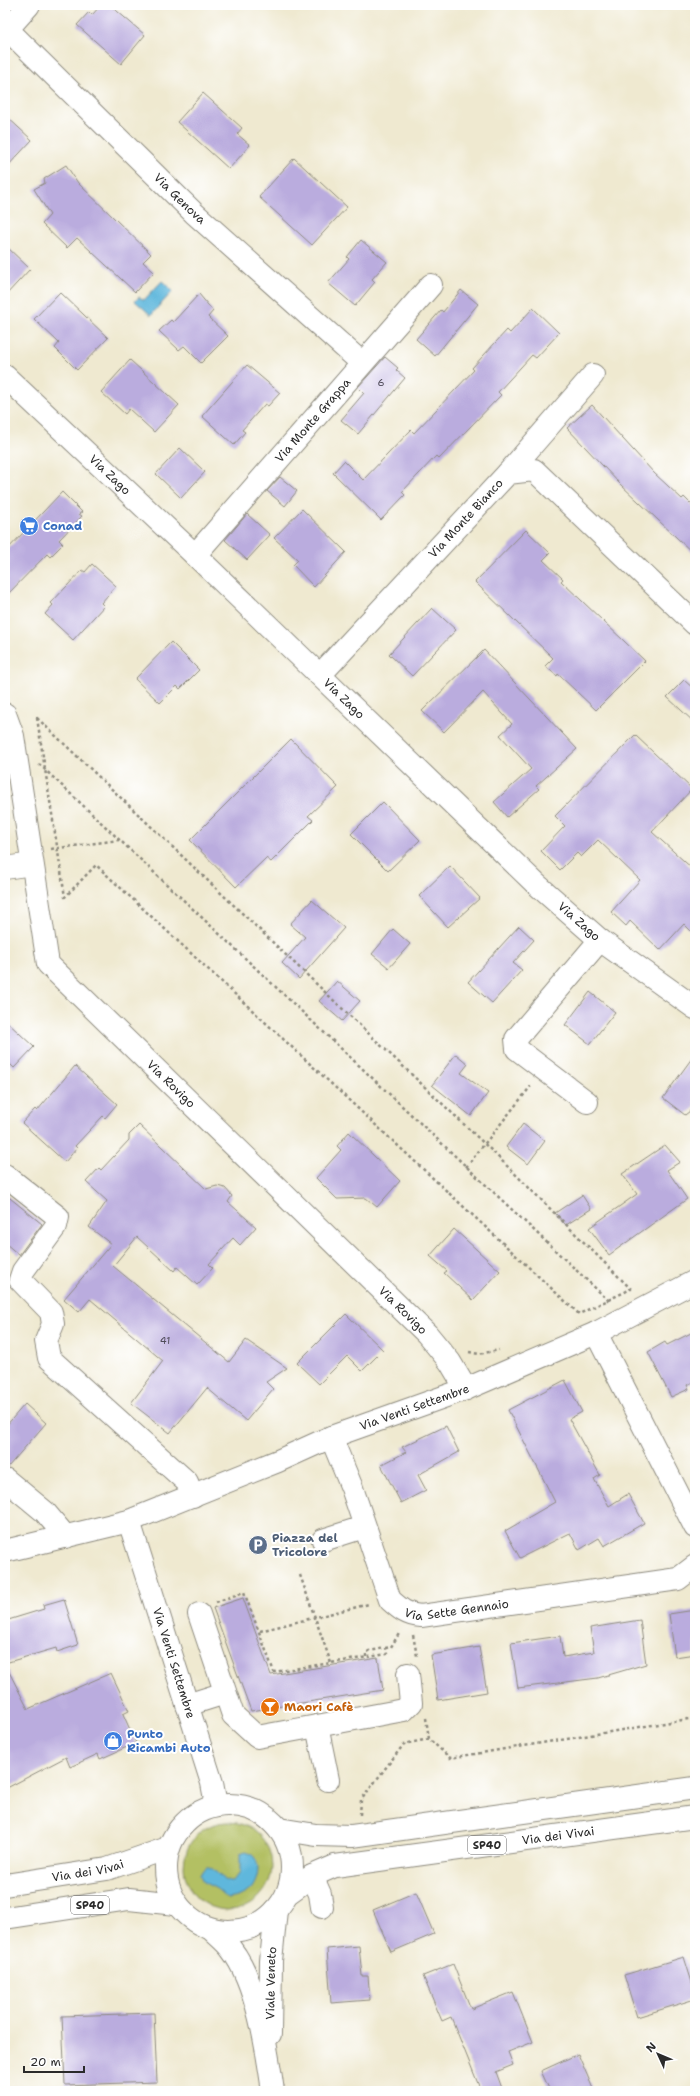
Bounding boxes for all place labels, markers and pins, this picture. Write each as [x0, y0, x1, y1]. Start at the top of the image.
supermarket icon: Conad [18, 515, 40, 537]
place label: Conad [43, 518, 82, 534]
place label: Piazza del Tricolore [272, 1530, 338, 1560]
parking icon: Piazza del Tricolore [247, 1534, 269, 1556]
bar icon: Maori Cafè [259, 1696, 281, 1718]
place label: Maori Cafè [284, 1699, 353, 1715]
place label: Punto Ricambi Auto [127, 1726, 211, 1756]
shop icon: Punto Ricambi Auto [102, 1730, 124, 1752]

